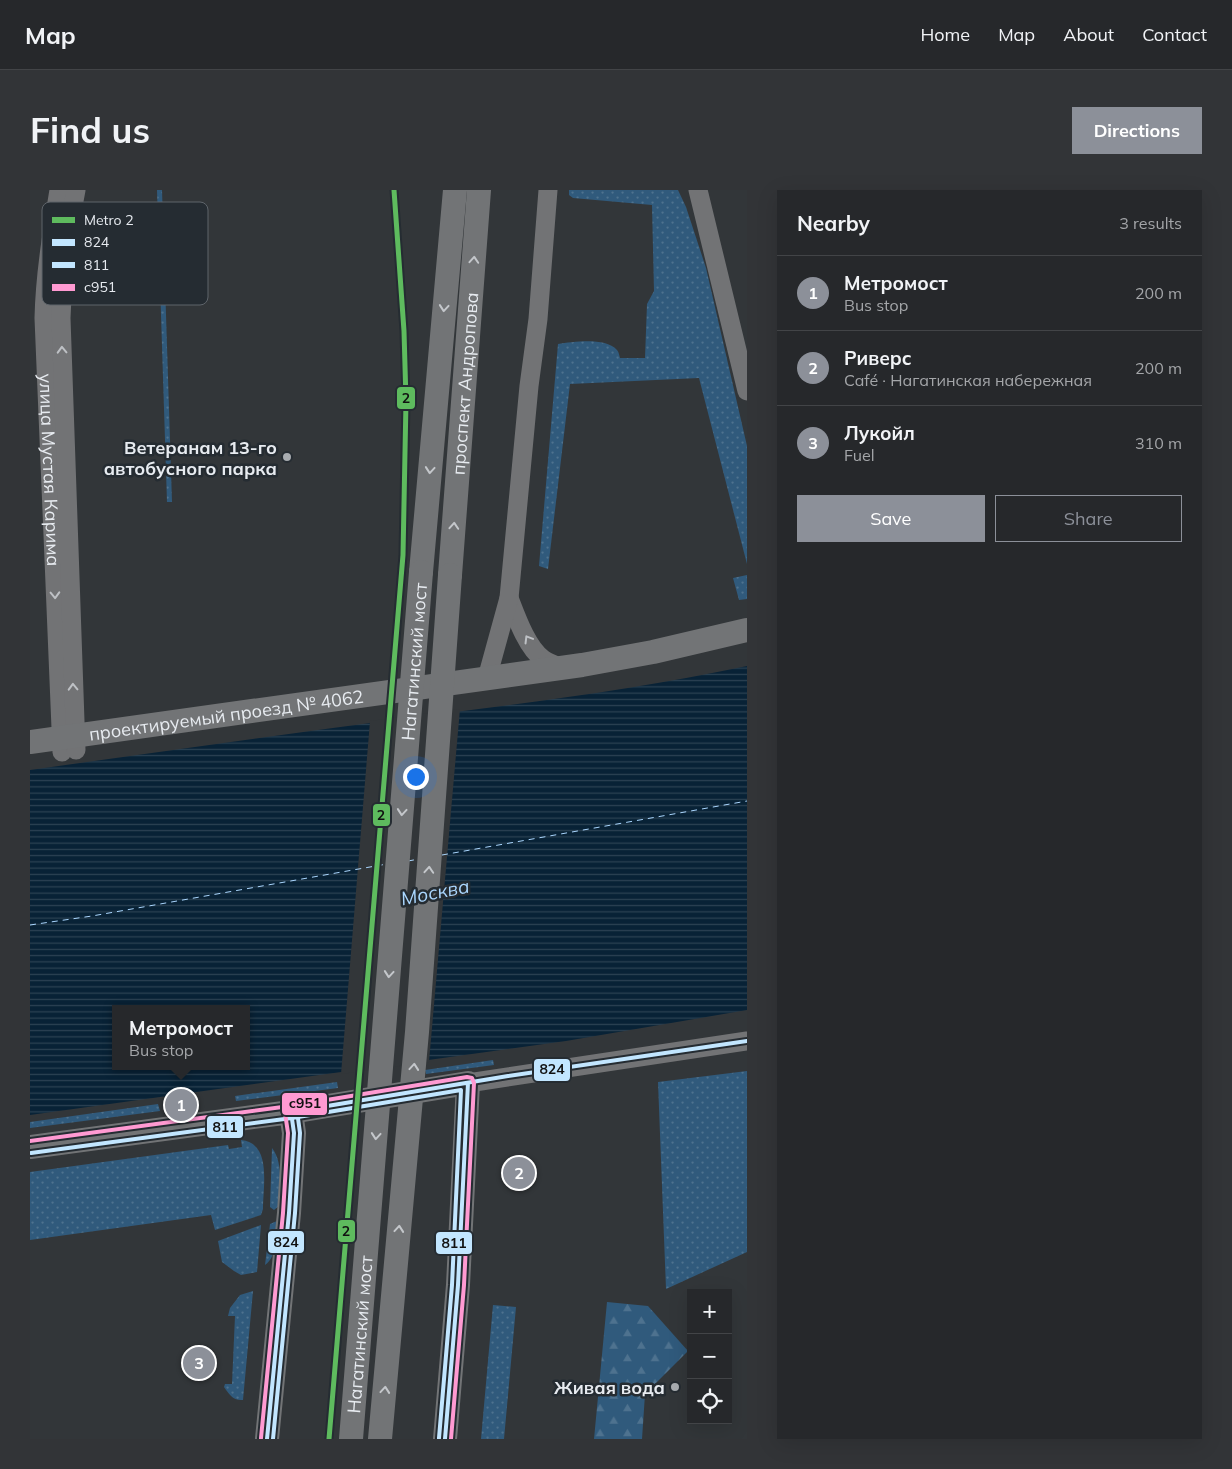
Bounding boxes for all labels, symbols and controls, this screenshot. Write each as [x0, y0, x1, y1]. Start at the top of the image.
text: Map [25, 20, 76, 50]
text: Home [920, 23, 970, 46]
text: Map [998, 23, 1035, 46]
text: About [1063, 23, 1114, 46]
text: Contact [1142, 23, 1207, 46]
button: Directions [1072, 107, 1202, 154]
text: Find us [30, 108, 150, 152]
legend [42, 202, 208, 305]
text: Nearby [797, 210, 870, 236]
text: Metro 2 [84, 211, 134, 229]
text: 3 results [1119, 213, 1182, 233]
text: 824 [84, 233, 110, 251]
one-way arrow [468, 255, 479, 263]
text: 811 [84, 256, 109, 274]
text: Метромост [844, 271, 948, 295]
text: с951 [84, 278, 116, 296]
text: 1 [808, 283, 818, 303]
text: 200 m [1135, 283, 1182, 303]
street label: проспект Андропова [446, 291, 483, 476]
text: Bus stop [844, 295, 908, 315]
one-way arrow [439, 305, 450, 313]
one-way arrow [57, 346, 67, 354]
text: Риверс [844, 346, 912, 370]
text: 2 [808, 358, 818, 378]
text: 200 m [1135, 358, 1182, 378]
text: Café · Нагатинская набережная [844, 370, 1092, 390]
street label: улица Мустая Карима [35, 373, 66, 567]
line badge: 2 [396, 386, 416, 410]
text: 2 [402, 389, 410, 407]
text: Лукойл [844, 421, 915, 445]
text: 3 [808, 433, 818, 453]
text: 310 m [1135, 433, 1182, 453]
place label: Ветеранам 13-го автобусного парка [104, 436, 277, 480]
text: Fuel [844, 445, 875, 465]
marker: Ветеранам 13-го автобусного парка [281, 451, 293, 463]
one-way arrow [425, 466, 436, 474]
button: Save [797, 495, 985, 542]
button: Share [995, 495, 1182, 542]
one-way arrow [448, 522, 459, 530]
street label: Нагатинский мост [396, 581, 432, 741]
one-way arrow [50, 591, 61, 599]
one-way arrow [524, 636, 534, 645]
one-way arrow [67, 683, 78, 691]
street label: проектируемый проезд № 4062 [87, 684, 365, 745]
your location [403, 764, 429, 790]
line badge: 2 [372, 803, 391, 827]
text: 2 [377, 806, 385, 824]
one-way arrow [397, 808, 408, 816]
one-way arrow [423, 866, 434, 874]
water label: Москва [399, 874, 471, 910]
one-way arrow [383, 970, 394, 978]
popup [112, 1005, 250, 1070]
text: Метромост [129, 1016, 233, 1040]
text: Bus stop [129, 1040, 193, 1060]
line badge: 824 [533, 1058, 571, 1082]
text: 824 [539, 1060, 565, 1078]
one-way arrow [408, 1062, 419, 1070]
pin: 1 [165, 1086, 197, 1124]
line badge: с951 [281, 1092, 328, 1116]
text: с951 [289, 1094, 321, 1112]
line badge: 811 [206, 1115, 244, 1139]
text: 811 [212, 1118, 238, 1136]
one-way arrow [370, 1132, 381, 1140]
pin: 2 [503, 1154, 535, 1192]
line badge: 2 [337, 1219, 356, 1243]
text: 2 [342, 1222, 350, 1240]
one-way arrow [393, 1224, 404, 1232]
line badge: 824 [267, 1230, 305, 1254]
line badge: 811 [435, 1231, 473, 1255]
text: 824 [273, 1233, 299, 1251]
text: 811 [441, 1234, 467, 1252]
street label: Нагатинский мост [342, 1254, 377, 1414]
map controls [687, 1289, 732, 1424]
button: + [687, 1289, 732, 1334]
button: − [687, 1334, 732, 1379]
pin: 3 [183, 1344, 215, 1382]
place label: Живая вода [554, 1376, 665, 1399]
button: locate [687, 1379, 732, 1424]
marker: Живая вода [669, 1381, 681, 1393]
one-way arrow [379, 1386, 390, 1394]

